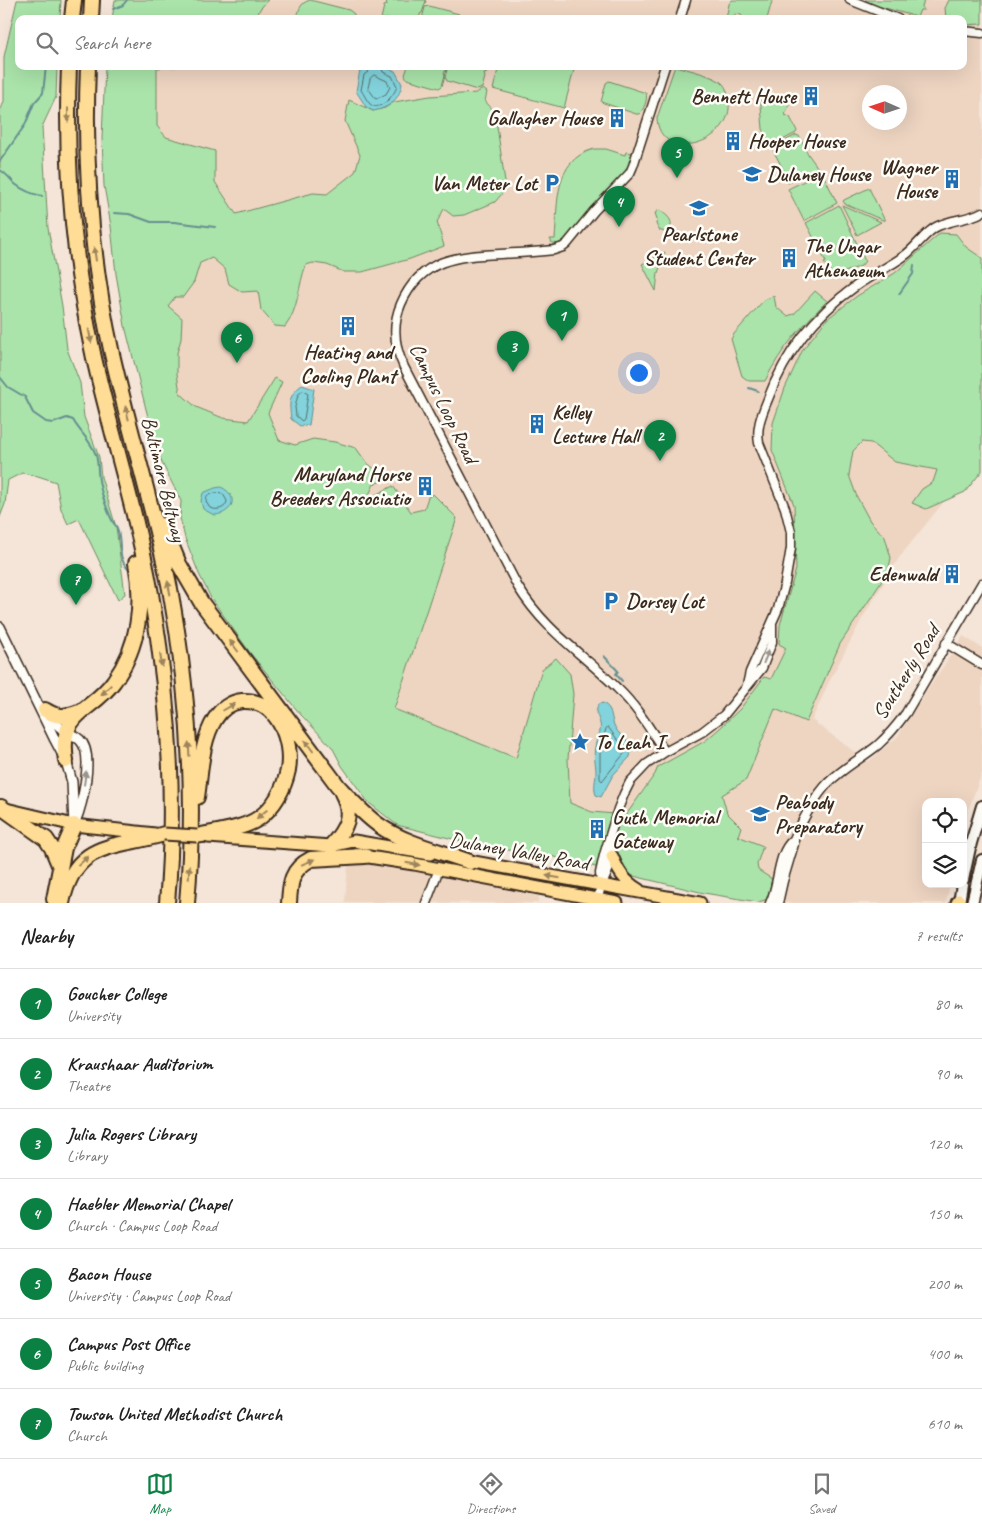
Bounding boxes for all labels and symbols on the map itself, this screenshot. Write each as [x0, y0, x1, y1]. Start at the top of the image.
place label: Bennett House [691, 83, 798, 109]
building icon: Bennett House [800, 85, 822, 107]
north arrow [862, 85, 907, 130]
place label: Gallagher House [487, 105, 604, 131]
one-way arrow [64, 107, 72, 123]
building icon: Gallagher House [606, 107, 628, 129]
place label: Hooper House [748, 128, 847, 154]
building icon: Hooper House [722, 130, 744, 152]
pin: 5 [661, 137, 693, 178]
place label: Wagner House [881, 154, 939, 204]
place label: Dulaney House [767, 161, 872, 187]
school or university icon: Dulaney House [741, 163, 763, 185]
building icon: Wagner House [941, 168, 963, 190]
place label: Van Meter Lot [431, 170, 539, 196]
parking icon: Van Meter Lot [541, 172, 563, 194]
pin: 4 [603, 186, 635, 227]
school or university icon: Pearlstone Student Center [688, 197, 710, 219]
place label: Pearlstone Student Center [644, 221, 757, 271]
place label: The Ungar Athenaeum [804, 233, 885, 283]
one-way arrow [91, 246, 99, 262]
building icon: The Ungar Athenaeum [778, 247, 800, 269]
pin: 1 [546, 300, 578, 341]
building icon: Heating and Cooling Plant [337, 315, 359, 337]
pin: 6 [221, 322, 253, 363]
one-way arrow [86, 329, 94, 344]
pin: 3 [497, 331, 529, 372]
place label: Heating and Cooling Plant [300, 339, 399, 389]
street label: Campus Loop Road [404, 339, 486, 471]
your location [626, 360, 652, 386]
place label: Kelley Lecture Hall [552, 399, 643, 449]
one-way arrow [123, 406, 131, 421]
building icon: Kelley Lecture Hall [526, 413, 548, 435]
street label: Baltimore Beltway [136, 414, 193, 546]
pin: 2 [644, 420, 676, 461]
place label: Maryland Horse Breeders Associatio [270, 461, 412, 511]
building icon: Maryland Horse Breeders Associatio [414, 475, 436, 497]
place label: Edenwald [869, 561, 941, 587]
building icon: Edenwald [941, 563, 963, 585]
pin: 7 [60, 564, 92, 605]
one-way arrow [165, 580, 173, 596]
place label: Dorsey Lot [626, 588, 706, 614]
parking icon: Dorsey Lot [600, 590, 622, 612]
street label: Southerly Road [867, 617, 947, 724]
one-way arrow [229, 639, 239, 653]
one-way arrow [763, 650, 771, 664]
one-way arrow [157, 652, 165, 668]
one-way arrow [101, 683, 113, 695]
one-way arrow [222, 702, 235, 711]
place label: To Leah I [595, 729, 668, 755]
place icon: To Leah I [569, 731, 591, 753]
one-way arrow [304, 740, 315, 753]
one-way arrow [184, 741, 192, 757]
one-way arrow [81, 770, 89, 786]
place label: Peabody Preparatory [775, 789, 864, 839]
school or university icon: Peabody Preparatory [749, 803, 771, 825]
place label: Guth Memorial Gateway [612, 804, 722, 854]
one-way arrow [256, 809, 269, 820]
building icon: Guth Memorial Gateway [586, 818, 608, 840]
street label: Dulaney Valley Road [447, 826, 594, 877]
one-way arrow [77, 855, 90, 866]
one-way arrow [300, 858, 315, 867]
one-way arrow [406, 860, 422, 868]
one-way arrow [185, 863, 193, 879]
one-way arrow [544, 872, 560, 880]

